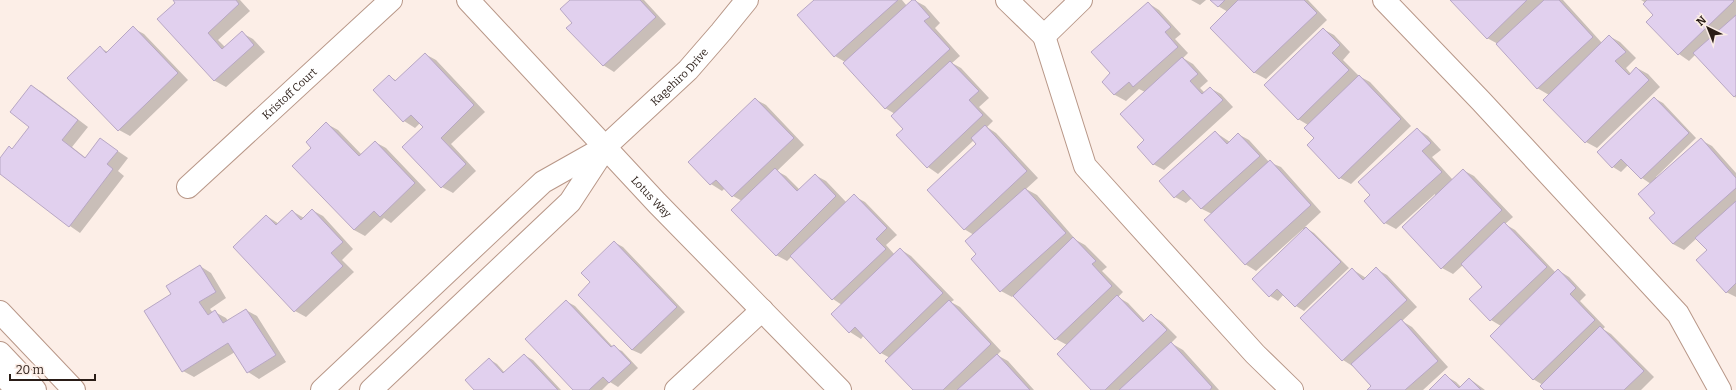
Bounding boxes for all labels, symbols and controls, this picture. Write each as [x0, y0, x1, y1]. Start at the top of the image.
north arrow [1688, 8, 1728, 48]
text: N [1694, 13, 1709, 29]
street label: Kagehiro Drive [648, 45, 711, 108]
street label: Kristoff Court [260, 65, 319, 122]
street label: Lotus Way [629, 173, 674, 220]
scale bar [10, 356, 95, 382]
text: 20 m [16, 363, 45, 377]

